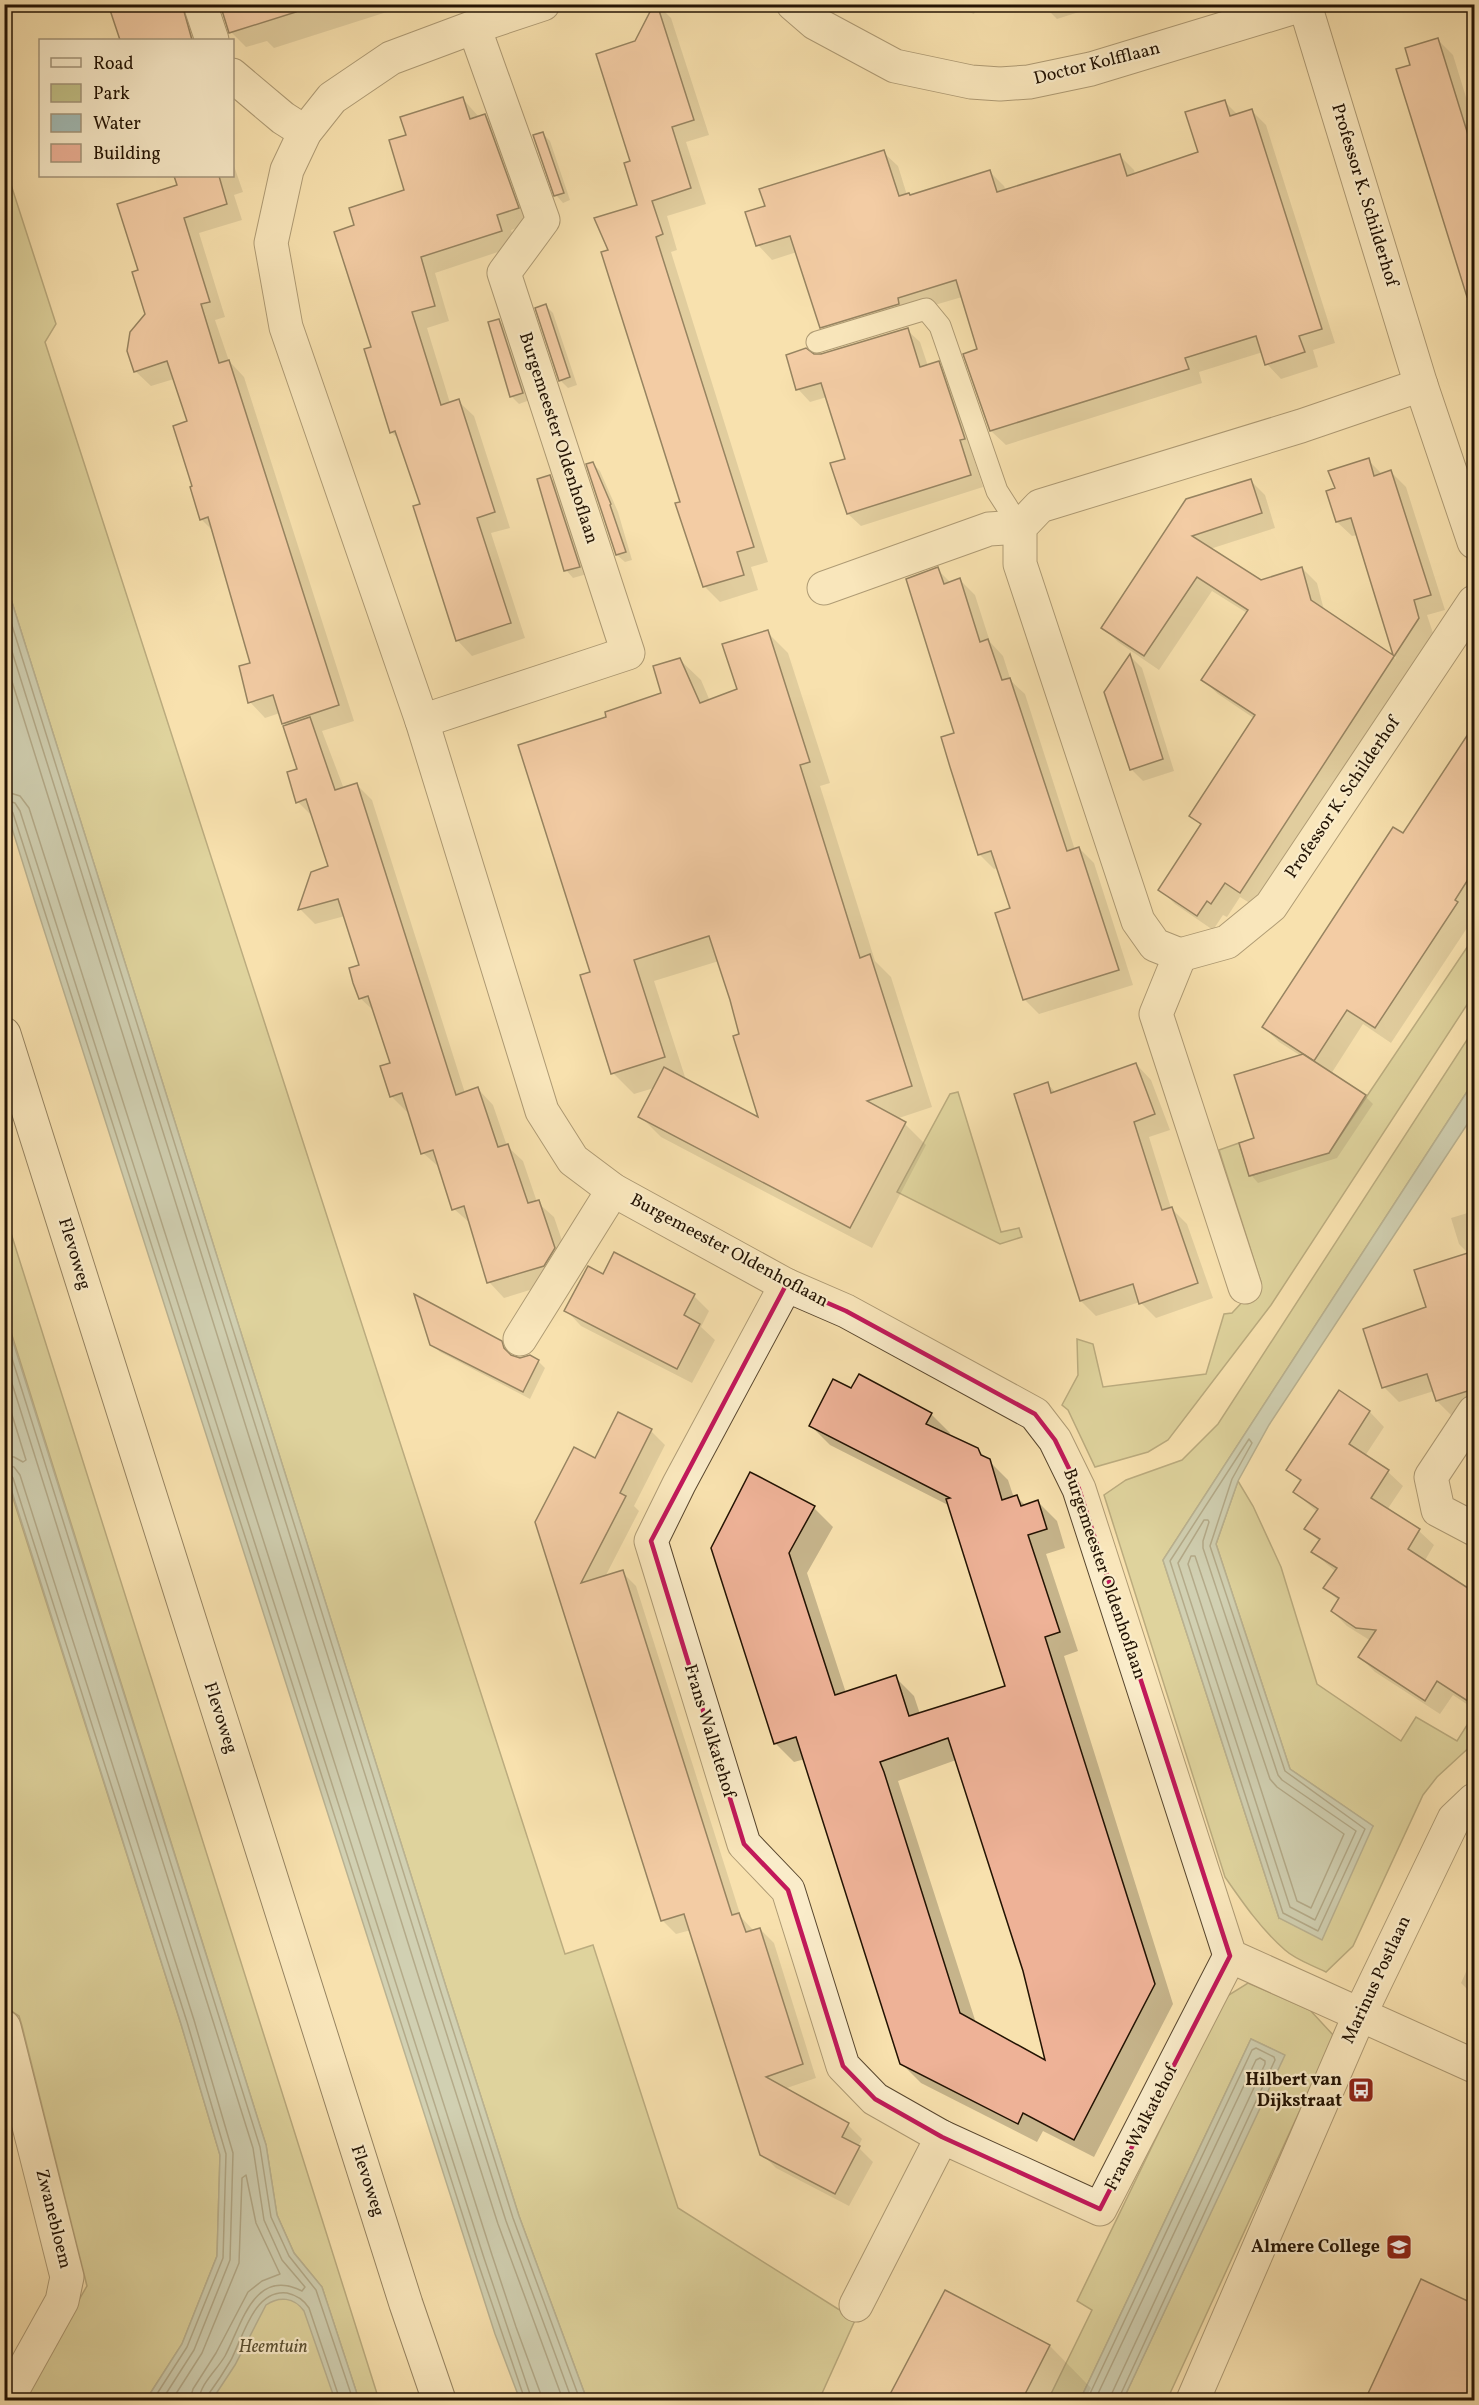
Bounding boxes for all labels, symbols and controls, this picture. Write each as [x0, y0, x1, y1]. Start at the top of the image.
street label: Doctor Kolfflaan [1031, 36, 1163, 92]
legend [39, 39, 234, 177]
text: Road [93, 52, 134, 77]
text: Park [93, 82, 130, 107]
street label: Professor K. Schilderhof [1324, 100, 1404, 291]
text: Water [93, 112, 141, 137]
text: Building [93, 142, 161, 167]
street label: Burgemeester Oldenhoflaan [512, 329, 604, 547]
street label: Professor K. Schilderhof [1279, 711, 1408, 884]
street label: Burgemeester Oldenhoflaan [625, 1188, 833, 1314]
street label: Flevoweg [51, 1215, 97, 1293]
street label: Burgemeester Oldenhoflaan [1056, 1465, 1152, 1683]
street label: Frans Walkatehof [677, 1661, 742, 1803]
street label: Flevoweg [197, 1679, 243, 1757]
street label: Marinus Postlaan [1336, 1912, 1418, 2048]
street label: Frans Walkatehof [1099, 2059, 1185, 2195]
place label: Hilbert van Dijkstraat [1245, 2068, 1342, 2114]
bus stop icon: Hilbert van Dijkstraat [1346, 2075, 1376, 2105]
street label: Flevoweg [344, 2142, 390, 2220]
street label: Zwanebloem [29, 2167, 77, 2271]
school or university icon: Almere College [1384, 2232, 1414, 2262]
place label: Almere College [1251, 2235, 1380, 2260]
park label: Heemtuin [239, 2335, 307, 2360]

